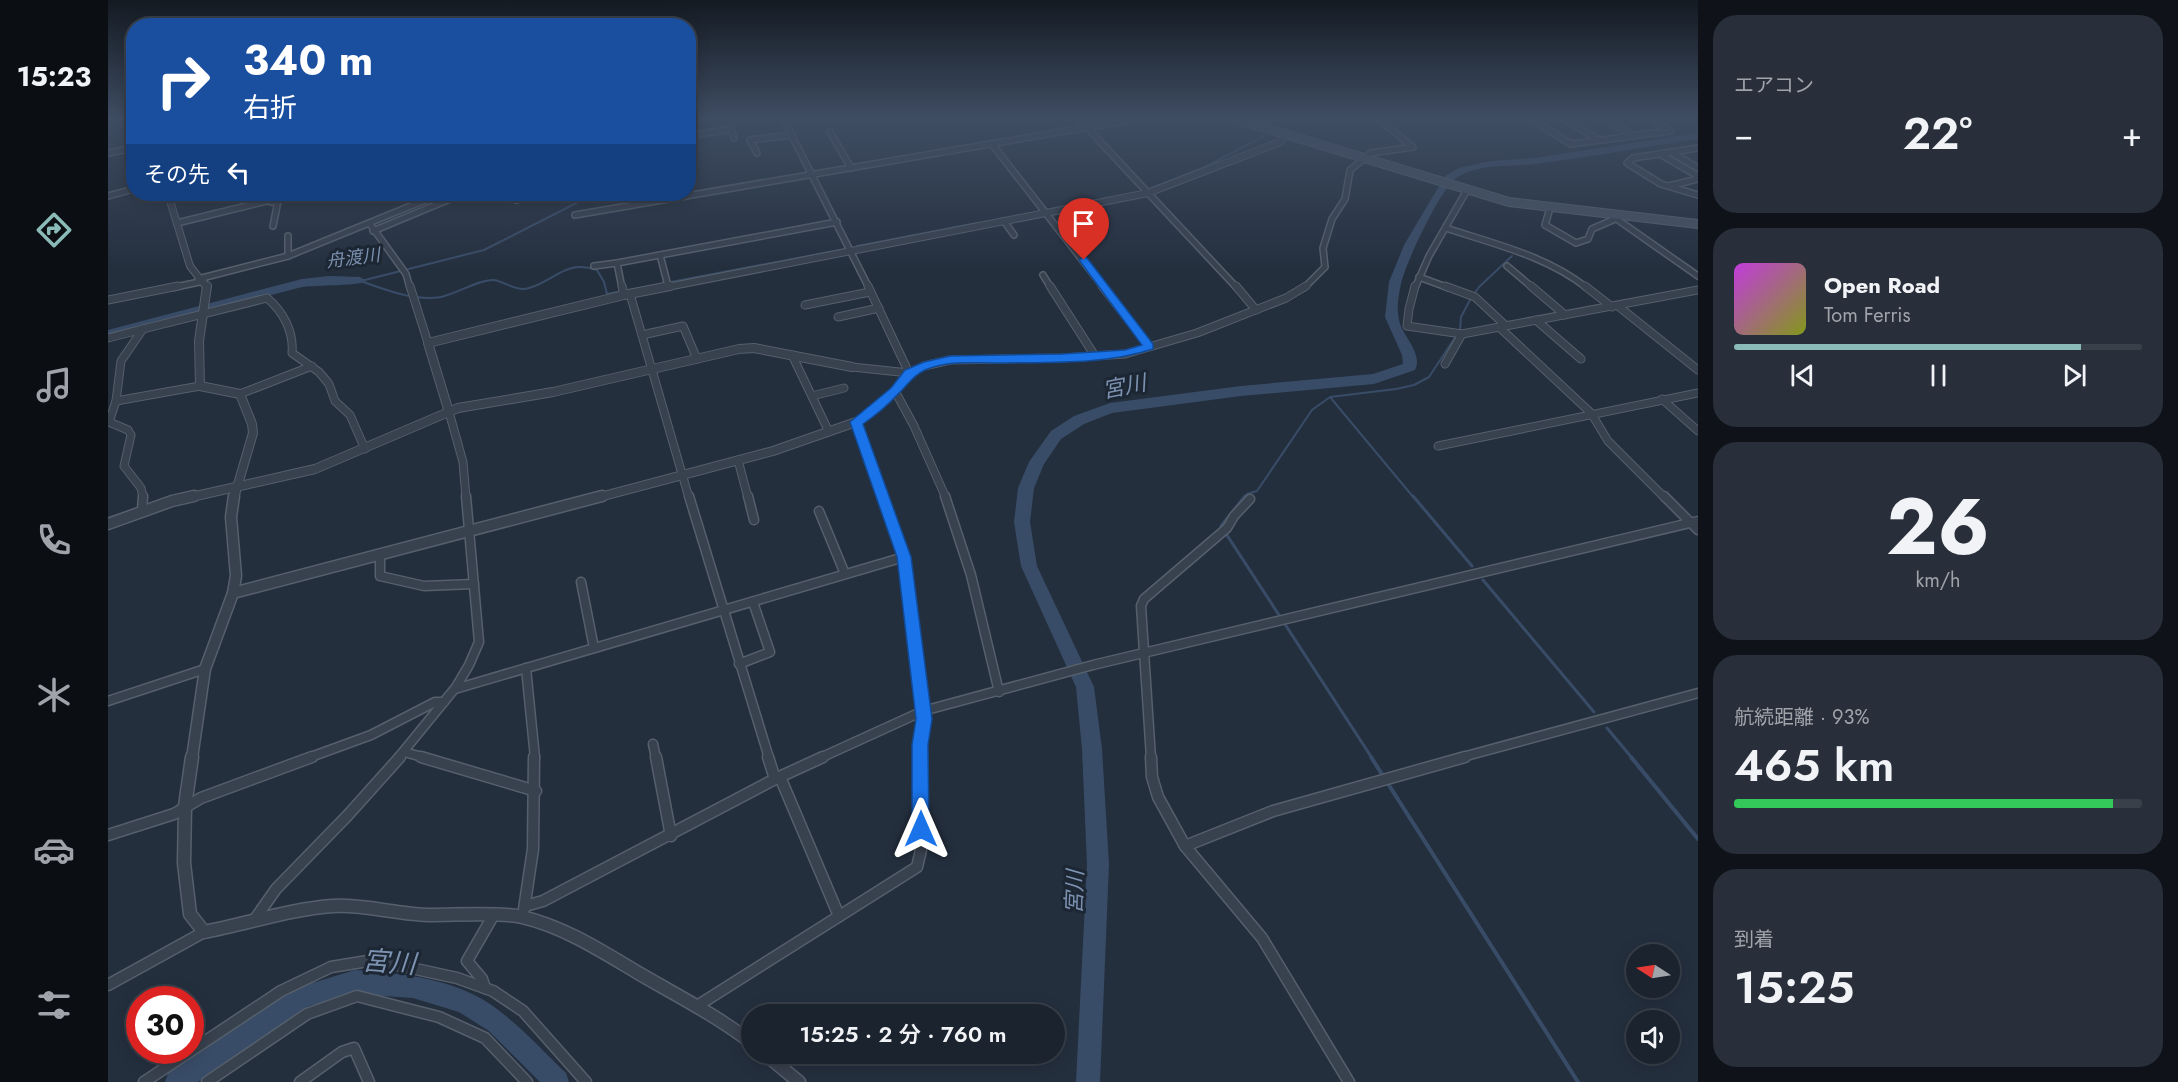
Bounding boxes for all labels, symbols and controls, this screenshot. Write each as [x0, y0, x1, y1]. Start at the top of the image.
text: 340 m [243, 30, 373, 91]
icon: right [144, 42, 222, 120]
text: 15:23 [17, 57, 91, 96]
text: エアコン [1734, 71, 1814, 100]
text: 右折 [243, 88, 297, 127]
text: 22° [1903, 101, 1972, 166]
text: − [1734, 111, 1753, 158]
text: + [2122, 111, 2142, 158]
icon: left [222, 156, 255, 189]
text: その先 [144, 158, 210, 190]
pin [1058, 198, 1109, 260]
icon: arrive [1067, 207, 1100, 240]
icon: directions [33, 209, 75, 251]
water label: 舟渡川 [325, 242, 383, 274]
text: Open Road [1824, 269, 1940, 301]
text: Tom Ferris [1824, 301, 1911, 330]
icon: previous [1786, 359, 1819, 392]
icon: pause [1922, 359, 1955, 392]
icon: next [2058, 359, 2091, 392]
icon: music [33, 364, 75, 406]
water label: 宮川 [1099, 366, 1151, 406]
text: 26 [1886, 471, 1990, 583]
icon: phone [33, 519, 75, 561]
text: km/h [1915, 566, 1961, 595]
icon: climate [33, 674, 75, 716]
text: 航続距離 · 93% [1734, 703, 1869, 732]
text: 465 km [1734, 733, 1894, 798]
position arrow [889, 797, 953, 861]
icon: car [33, 829, 75, 871]
water label: 宮川 [1057, 867, 1091, 915]
text: 到着 [1734, 925, 1774, 954]
water label: 宮川 [361, 941, 420, 984]
north arrow [1626, 944, 1680, 998]
map controls [1626, 944, 1680, 1064]
text: 15:25 [1734, 955, 1854, 1020]
icon: filters [33, 984, 75, 1026]
speed limit sign: 30 [126, 986, 204, 1064]
button: sound [1626, 1010, 1680, 1064]
text: 15:25 · 2 分 · 760 m [800, 1018, 1006, 1050]

